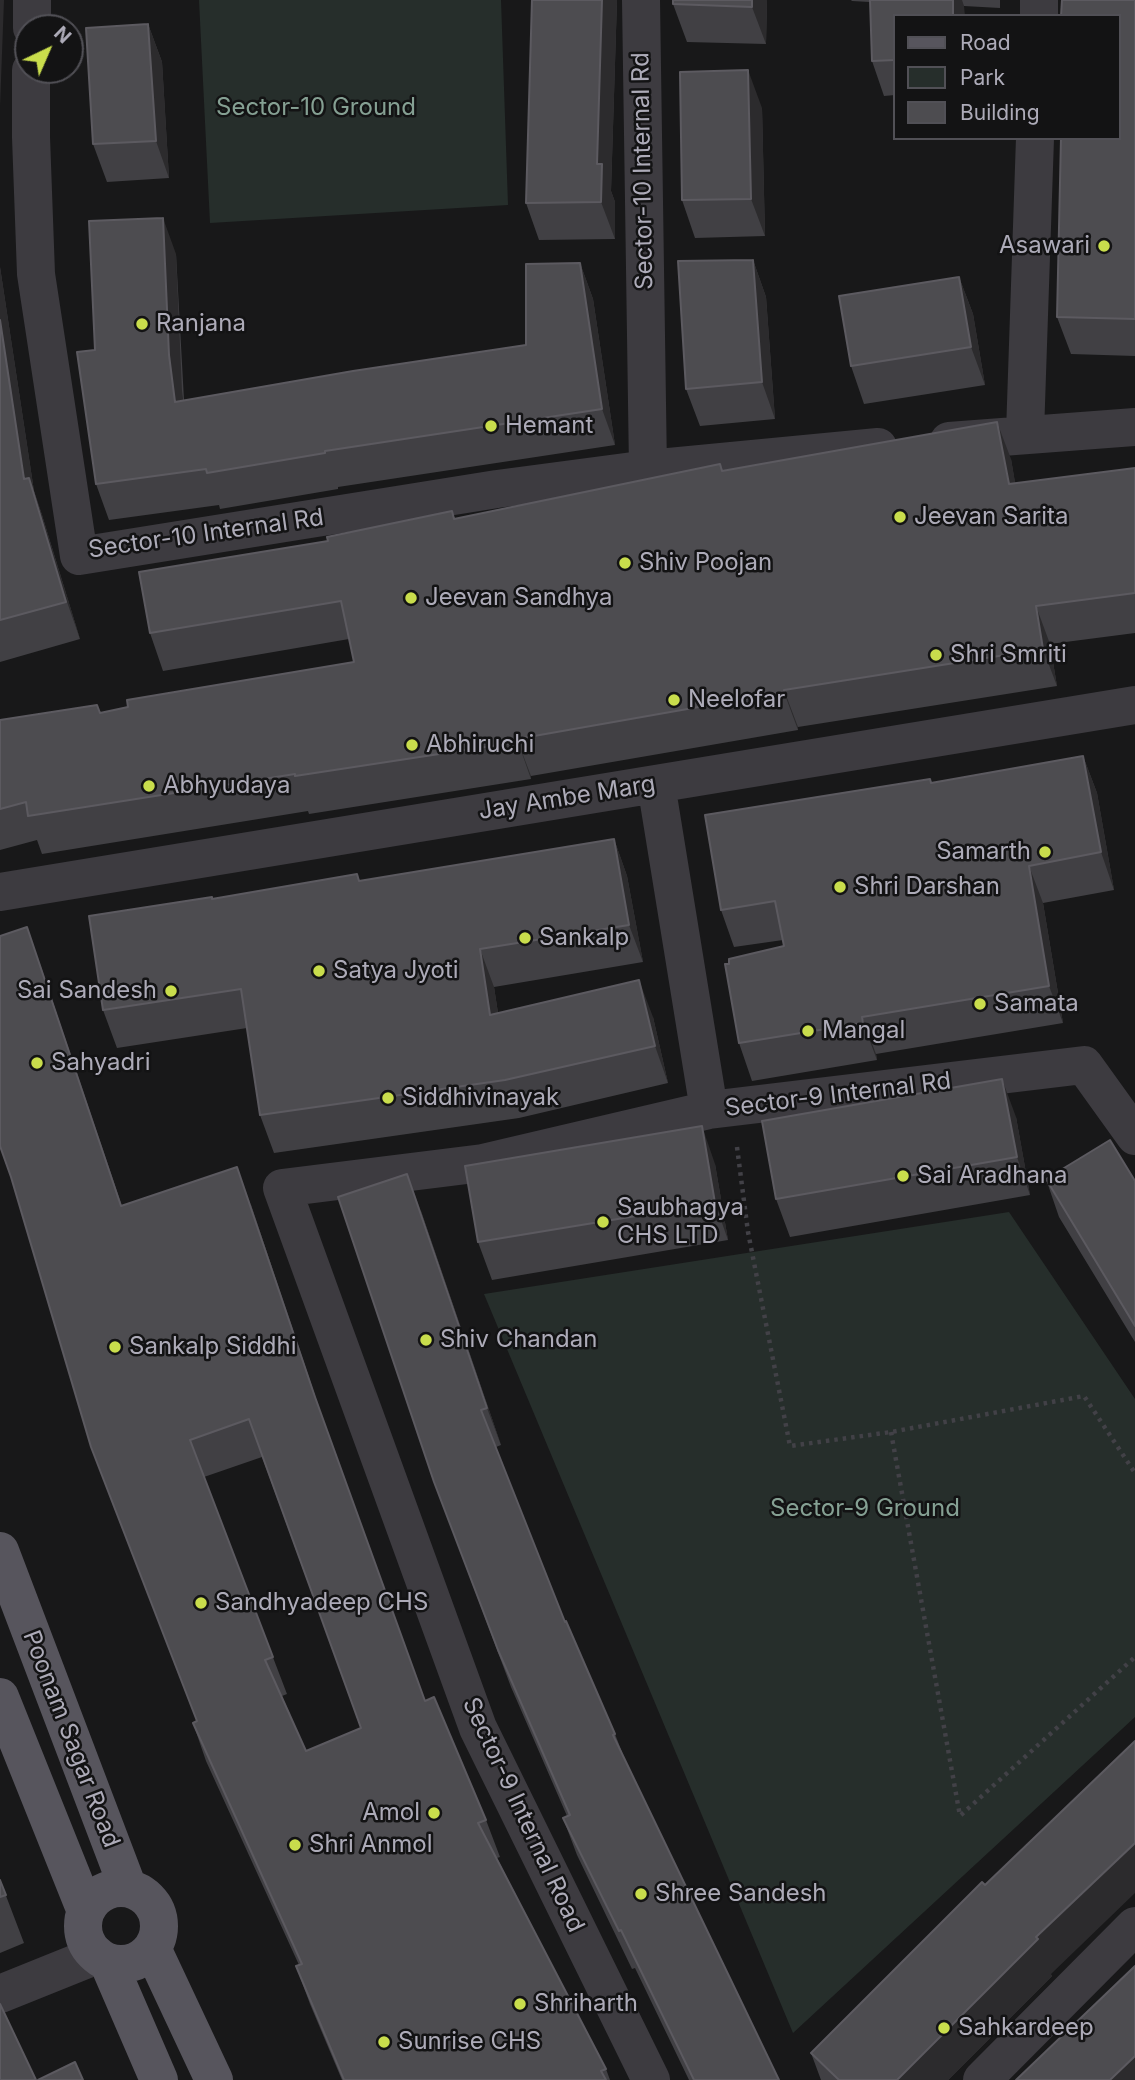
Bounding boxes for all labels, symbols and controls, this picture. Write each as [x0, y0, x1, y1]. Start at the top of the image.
north arrow [14, 14, 84, 84]
legend [894, 14, 1121, 140]
text: N [49, 22, 76, 48]
text: Road [960, 30, 1011, 55]
street label: Sector-10 Internal Rd [627, 52, 659, 290]
text: Park [960, 65, 1005, 90]
park label: Sector-10 Ground [216, 94, 416, 122]
text: Building [960, 100, 1040, 125]
place label: Asawari [999, 232, 1090, 260]
marker: Asawari [1096, 238, 1112, 254]
place label: Ranjana [156, 310, 246, 338]
marker: Ranjana [134, 316, 150, 332]
place label: Hemant [505, 412, 593, 440]
marker: Hemant [483, 418, 499, 434]
street label: Sector-10 Internal Rd [86, 503, 326, 565]
place label: Jeevan Sarita [914, 503, 1069, 531]
marker: Jeevan Sarita [892, 509, 908, 525]
place label: Shiv Poojan [639, 549, 772, 577]
marker: Shiv Poojan [617, 555, 633, 571]
place label: Jeevan Sandhya [425, 584, 612, 612]
marker: Jeevan Sandhya [403, 590, 419, 606]
place label: Shri Smriti [950, 641, 1067, 669]
marker: Shri Smriti [928, 647, 944, 663]
place label: Neelofar [688, 686, 785, 714]
marker: Neelofar [666, 692, 682, 708]
place label: Abhiruchi [426, 731, 534, 759]
marker: Abhiruchi [404, 737, 420, 753]
street label: Jay Ambe Marg [477, 770, 657, 826]
place label: Abhyudaya [163, 772, 290, 800]
marker: Abhyudaya [141, 778, 157, 794]
place label: Samarth [936, 838, 1031, 866]
marker: Samarth [1037, 844, 1053, 860]
place label: Shri Darshan [854, 873, 1000, 901]
marker: Shri Darshan [832, 879, 848, 895]
place label: Sankalp [539, 924, 629, 952]
marker: Sankalp [517, 930, 533, 946]
place label: Satya Jyoti [333, 957, 459, 985]
marker: Satya Jyoti [311, 963, 327, 979]
place label: Sai Sandesh [17, 977, 157, 1005]
marker: Sai Sandesh [163, 983, 179, 999]
place label: Samata [994, 990, 1079, 1018]
marker: Samata [972, 996, 988, 1012]
place label: Mangal [822, 1017, 905, 1045]
marker: Mangal [800, 1023, 816, 1039]
place label: Sahyadri [51, 1049, 150, 1077]
marker: Sahyadri [29, 1055, 45, 1071]
street label: Sector-9 Internal Rd [723, 1067, 953, 1123]
place label: Siddhivinayak [402, 1084, 559, 1112]
marker: Siddhivinayak [380, 1090, 396, 1106]
place label: Sai Aradhana [917, 1162, 1068, 1190]
marker: Sai Aradhana [895, 1168, 911, 1184]
place label: Saubhagya CHS LTD [617, 1194, 744, 1250]
marker: Saubhagya CHS LTD [595, 1214, 611, 1230]
place label: Shiv Chandan [440, 1326, 597, 1354]
marker: Shiv Chandan [418, 1332, 434, 1348]
place label: Sankalp Siddhi [129, 1333, 297, 1361]
marker: Sankalp Siddhi [107, 1339, 123, 1355]
park label: Sector-9 Ground [770, 1495, 960, 1523]
place label: Sandhyadeep CHS [215, 1589, 428, 1617]
marker: Sandhyadeep CHS [193, 1595, 209, 1611]
street label: Poonam Sagar Road [16, 1626, 126, 1852]
street label: Sector-9 Internal Road [456, 1693, 590, 1937]
place label: Amol [362, 1799, 420, 1827]
marker: Amol [426, 1805, 442, 1821]
place label: Shri Anmol [309, 1831, 433, 1859]
marker: Shri Anmol [287, 1837, 303, 1853]
place label: Shree Sandesh [655, 1880, 827, 1908]
marker: Shree Sandesh [633, 1886, 649, 1902]
place label: Shriharth [534, 1990, 638, 2018]
marker: Shriharth [512, 1996, 528, 2012]
place label: Sahkardeep [958, 2014, 1094, 2042]
marker: Sahkardeep [936, 2020, 952, 2036]
place label: Sunrise CHS [398, 2028, 541, 2056]
marker: Sunrise CHS [376, 2034, 392, 2050]

